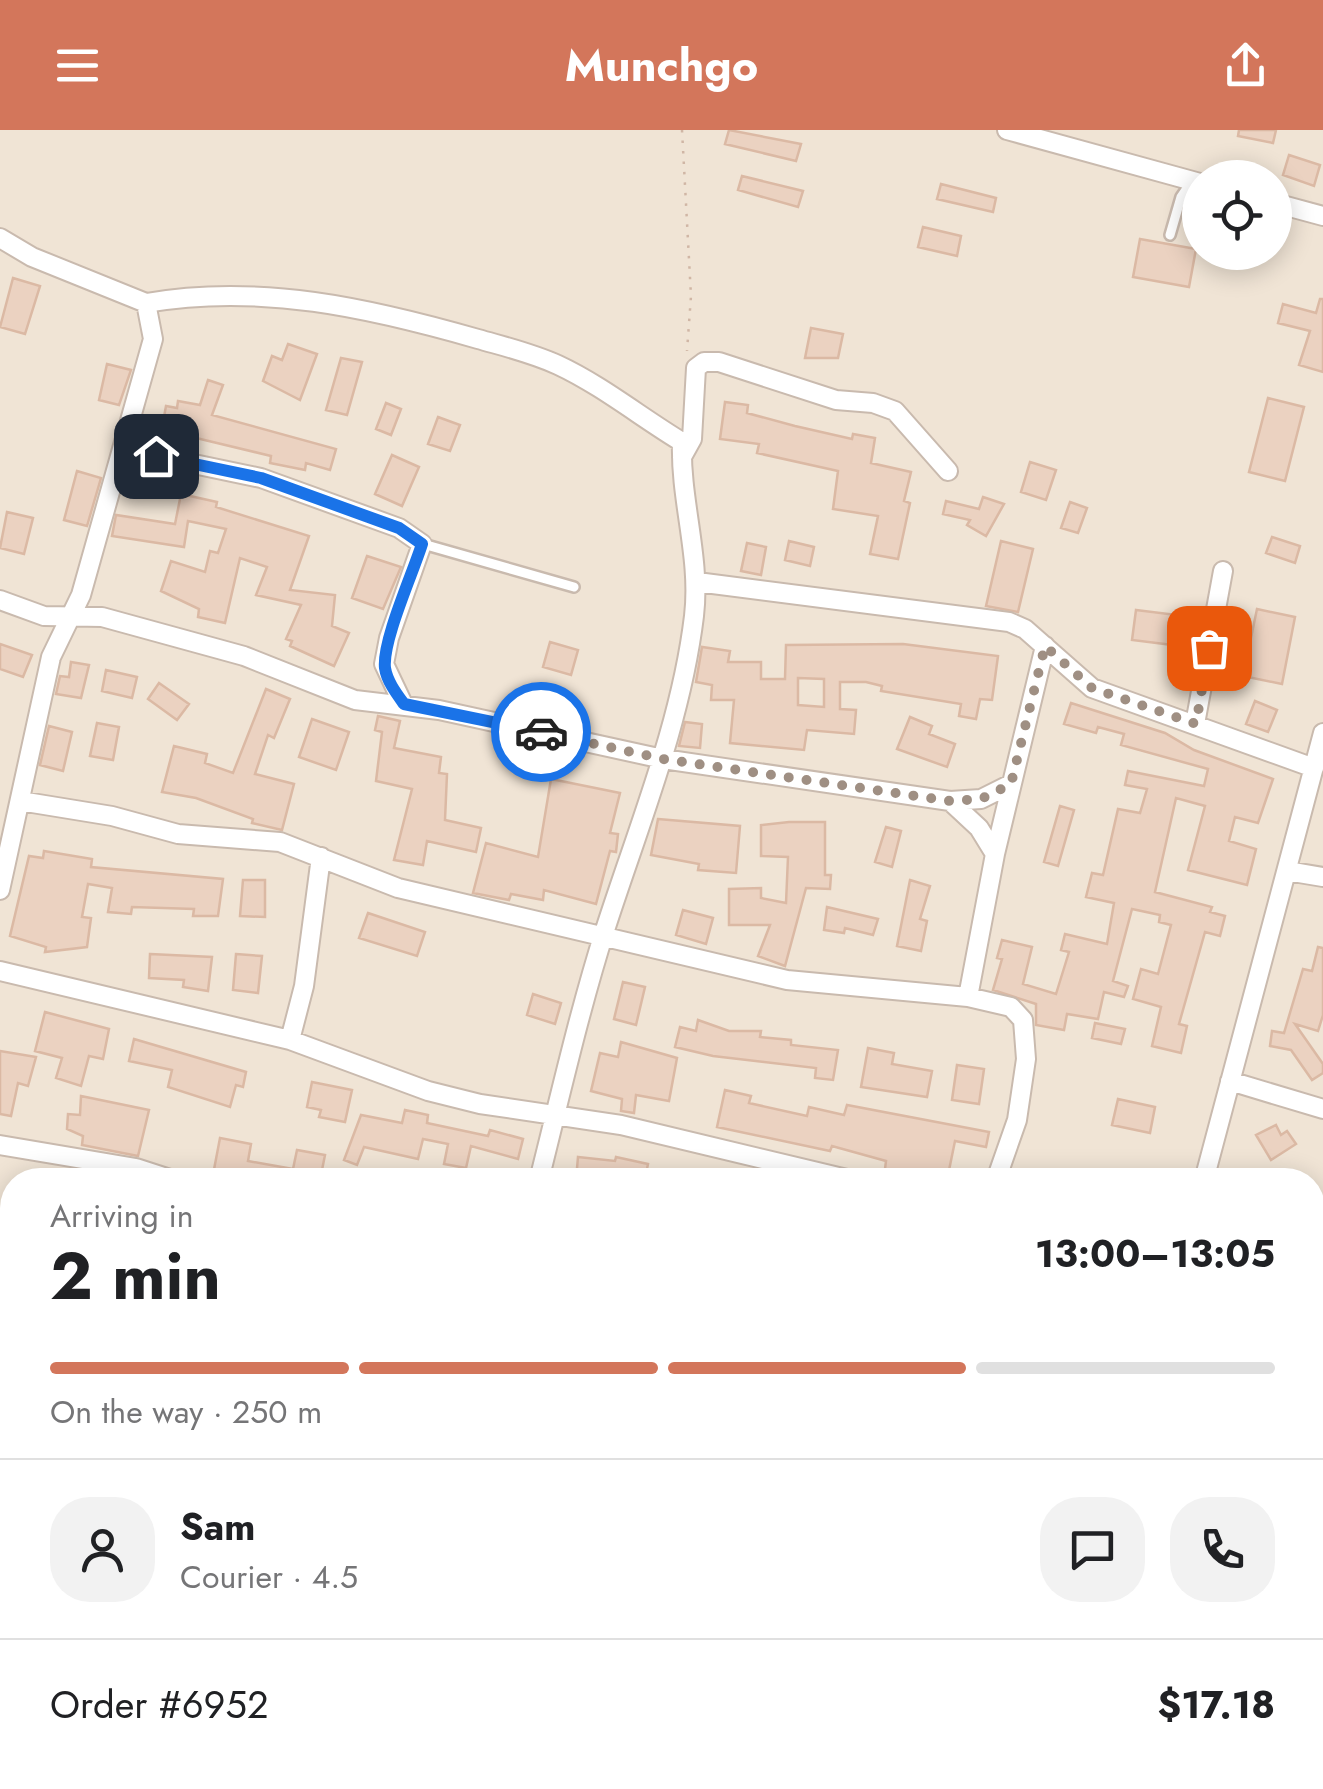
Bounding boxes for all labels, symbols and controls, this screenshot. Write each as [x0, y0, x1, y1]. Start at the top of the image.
text: Munchgo [565, 33, 758, 98]
icon: menu [50, 38, 105, 93]
icon: share [1218, 38, 1273, 93]
map controls [1182, 160, 1292, 270]
button: locate [1182, 160, 1292, 270]
pin [114, 414, 199, 499]
icon: home [129, 429, 184, 484]
pin [1167, 606, 1252, 691]
icon: bag [1182, 621, 1237, 676]
courier [491, 682, 591, 782]
icon: car [514, 705, 569, 760]
text: Arriving in [50, 1193, 194, 1239]
text: 13:00–13:05 [1035, 1226, 1275, 1281]
text: 2 min [50, 1229, 221, 1323]
text: On the way · 250 m [50, 1389, 322, 1435]
button: person [50, 1497, 155, 1602]
button: chat [1040, 1497, 1145, 1602]
button: phone [1170, 1497, 1275, 1602]
text: Sam [180, 1499, 255, 1554]
text: Courier · 4.5 [180, 1554, 358, 1600]
text: Order #6952 [50, 1677, 269, 1732]
text: $17.18 [1158, 1677, 1275, 1732]

